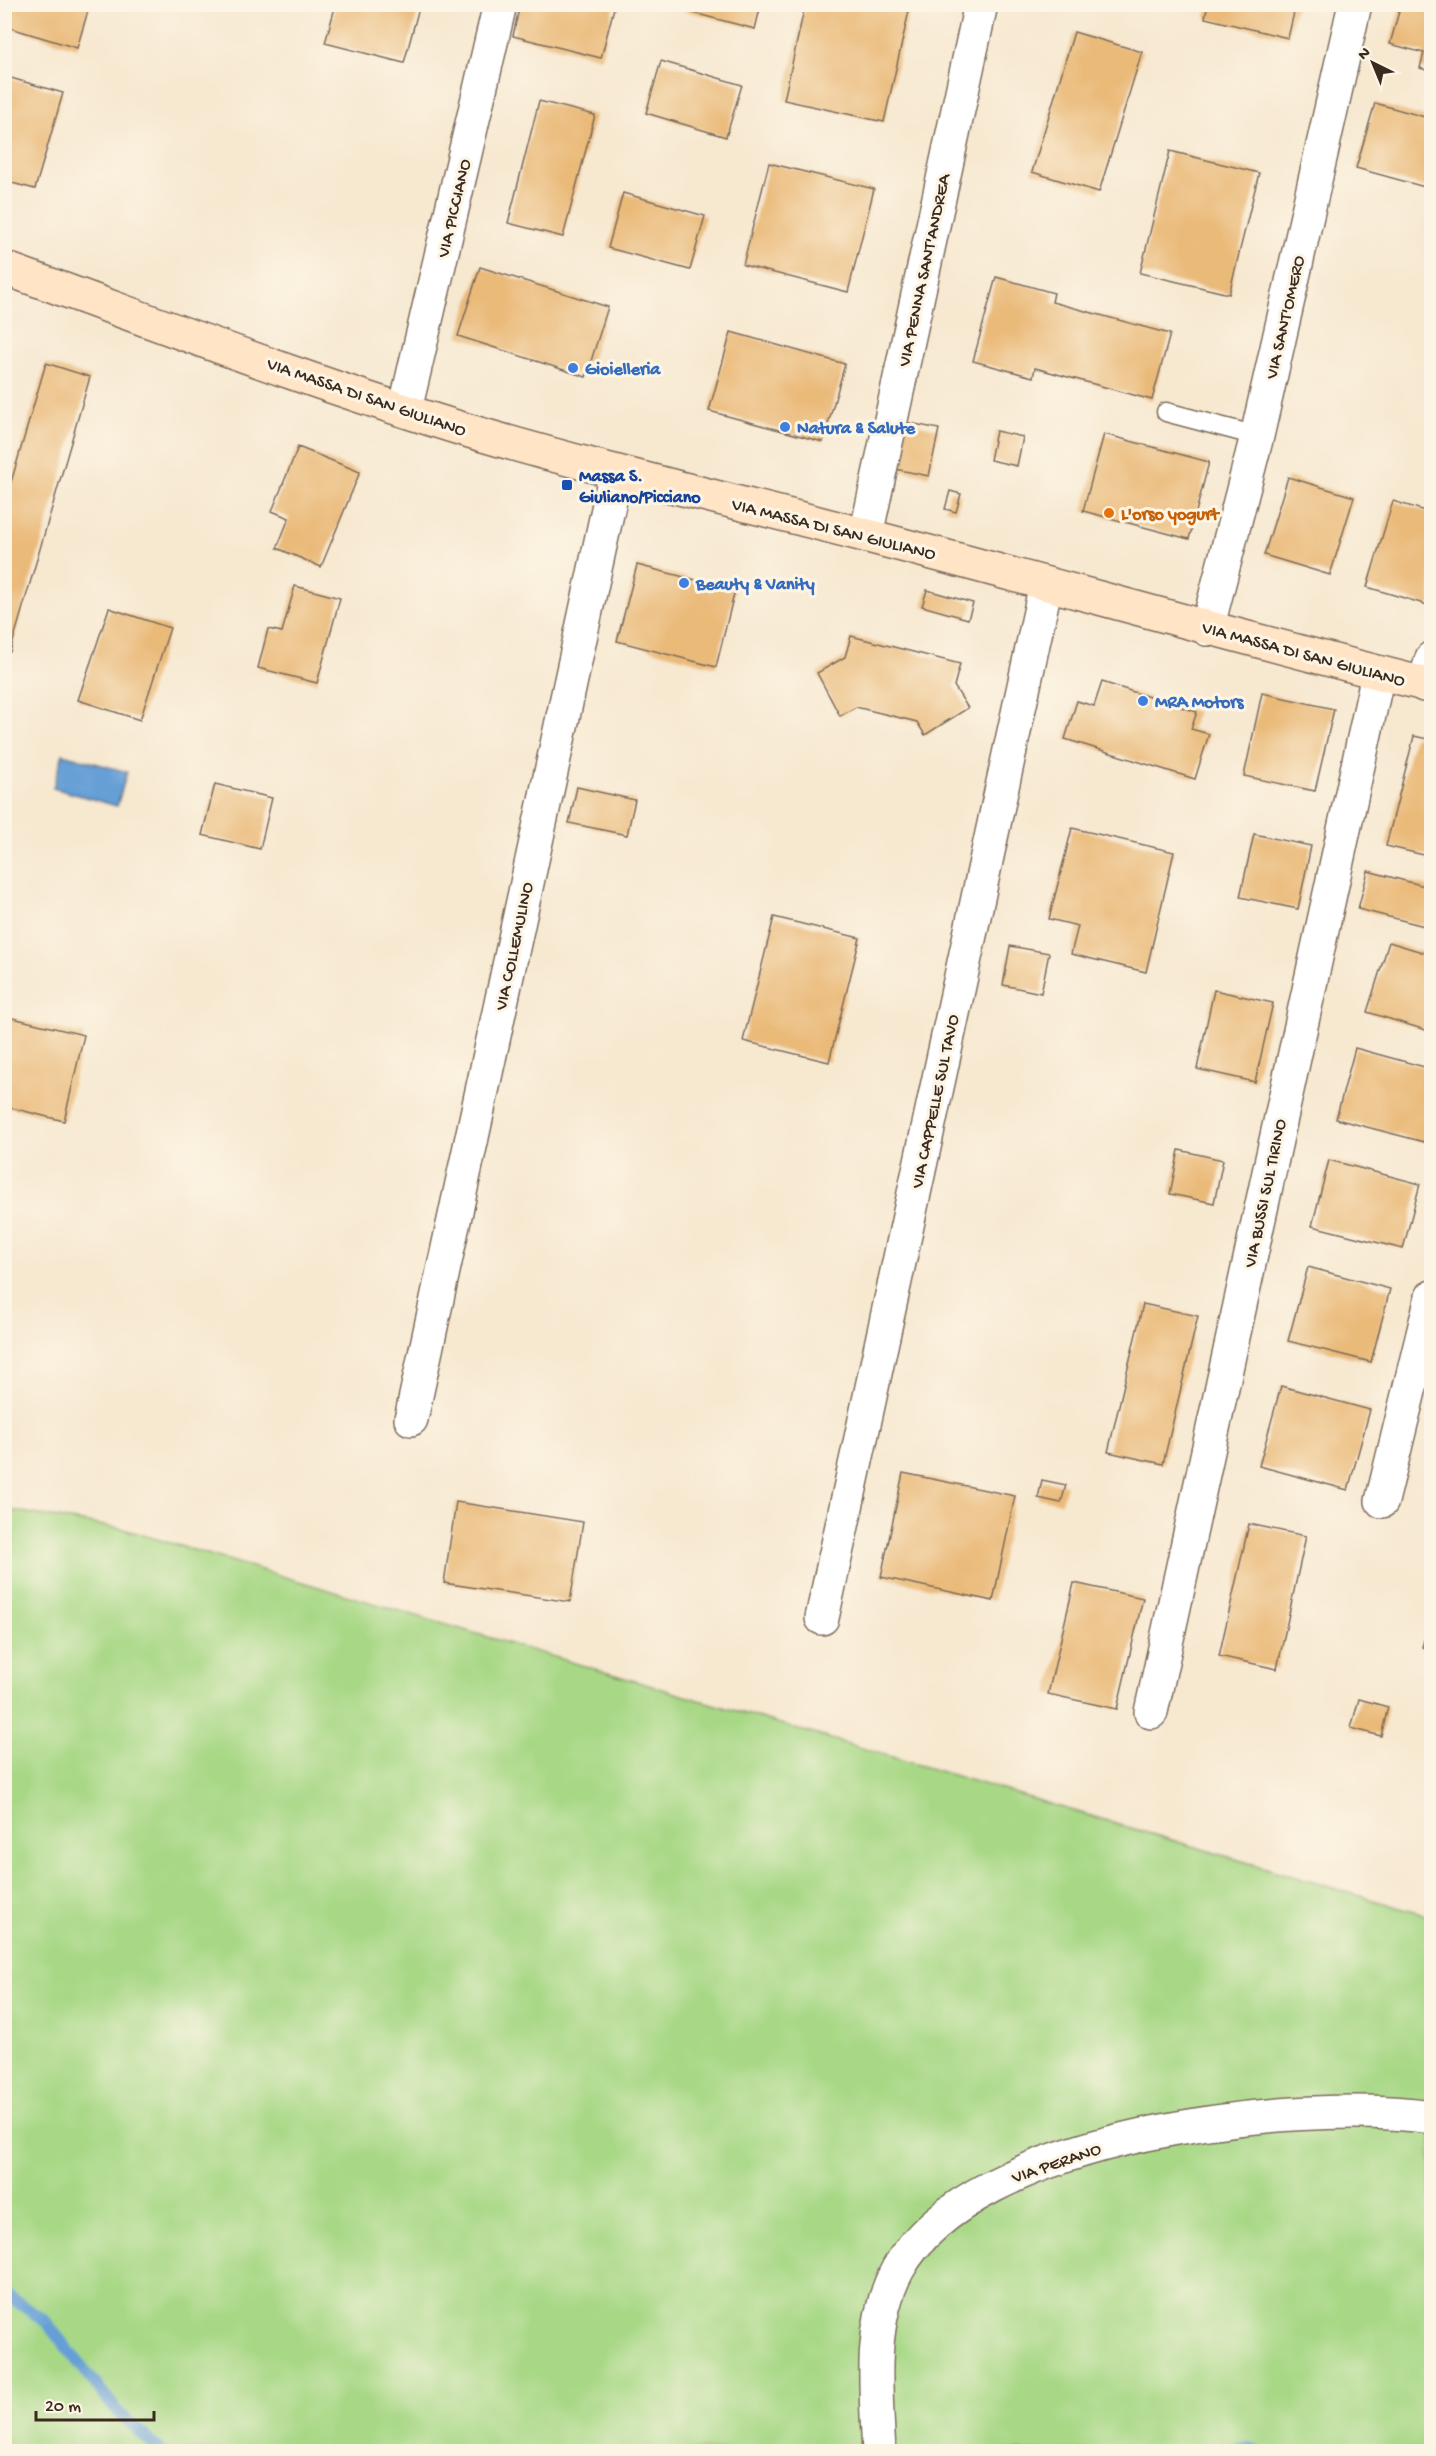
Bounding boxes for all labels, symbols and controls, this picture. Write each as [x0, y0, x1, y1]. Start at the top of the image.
north arrow [1343, 33, 1403, 93]
text: N [1355, 44, 1376, 65]
street label: VIA PICCIANO [434, 157, 477, 261]
street label: VIA PENNA SANT'ANDREA [895, 171, 956, 370]
street label: VIA SANT'OMERO [1262, 254, 1311, 382]
street label: VIA MASSA DI SAN GIULIANO [263, 354, 469, 442]
place label: Gioielleria [585, 360, 661, 381]
marker: Gioielleria [566, 361, 580, 375]
place label: Natura & Salute [797, 419, 916, 440]
marker: Natura & Salute [778, 420, 792, 434]
place label: Massa S. Giuliano/Picciano [579, 467, 701, 509]
marker: Massa S. Giuliano/Picciano [560, 478, 574, 492]
street label: VIA MASSA DI SAN GIULIANO [728, 495, 938, 566]
place label: L'orso yogurt [1121, 505, 1220, 526]
marker: L'orso yogurt [1102, 506, 1116, 520]
place label: Beauty & Vanity [695, 575, 815, 596]
marker: Beauty & Vanity [677, 576, 691, 590]
street label: VIA MASSA DI SAN GIULIANO [1199, 618, 1407, 693]
place label: MRA Motors [1155, 693, 1245, 714]
marker: MRA Motors [1136, 694, 1150, 708]
street label: VIA COLLEMULINO [491, 880, 539, 1014]
street label: VIA CAPPELLE SUL TAVO [908, 1012, 965, 1191]
street label: VIA BUSSI SUL TIRINO [1240, 1117, 1292, 1271]
street label: VIA PERANO [1008, 2139, 1104, 2190]
scale bar [36, 2384, 154, 2422]
text: 20 m [45, 2397, 81, 2418]

